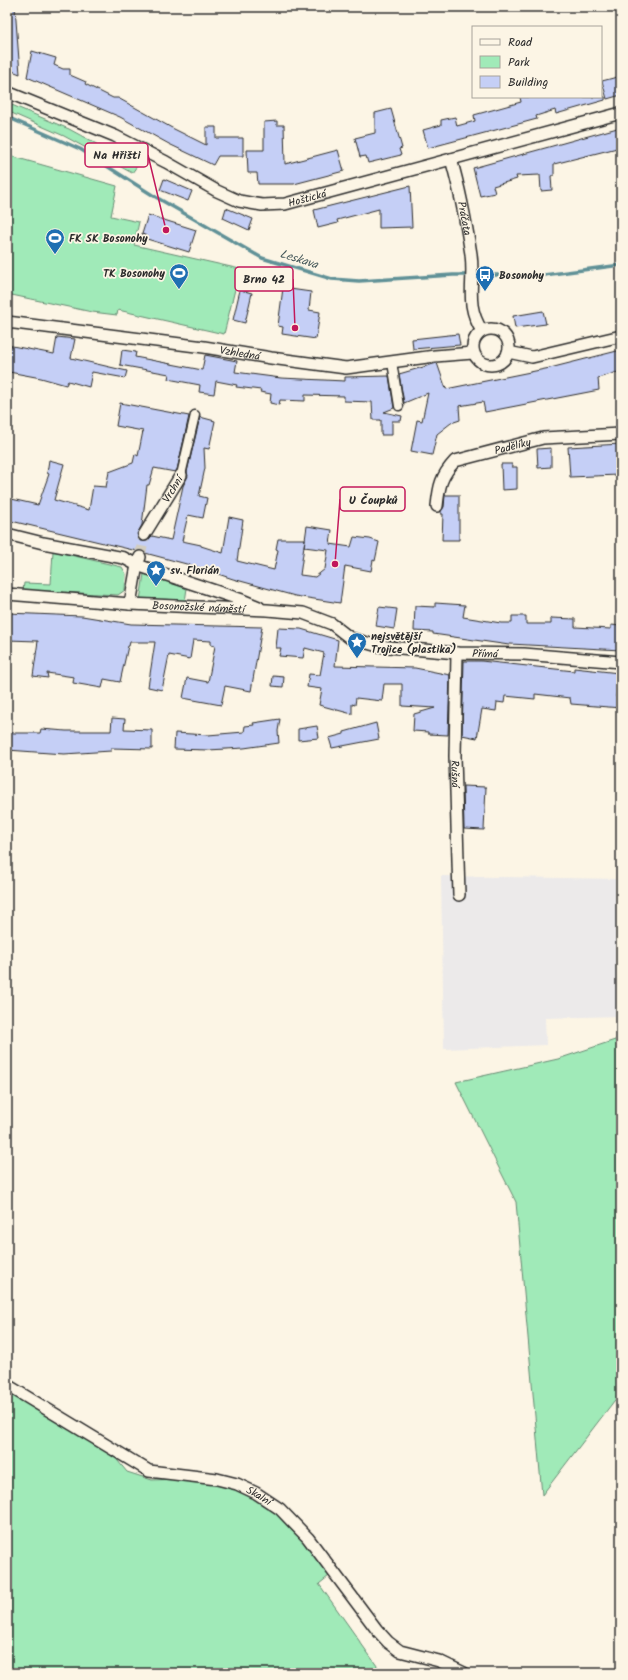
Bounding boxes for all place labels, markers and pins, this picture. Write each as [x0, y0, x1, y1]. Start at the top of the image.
callout: Na Hřišti [85, 143, 148, 167]
sports icon: FK SK Bosonohy [44, 227, 66, 255]
place label: FK SK Bosonohy [69, 230, 148, 248]
sports icon: TK Bosonohy [168, 262, 190, 290]
bus stop icon: Bosonohy [474, 264, 496, 292]
place label: TK Bosonohy [103, 265, 165, 283]
callout: Brno 42 [235, 267, 293, 291]
place label: Bosonohy [499, 267, 544, 285]
callout: U Čoupků [340, 487, 405, 511]
place icon: sv. Florián [145, 559, 167, 587]
place label: sv. Florián [170, 562, 219, 580]
place label: nejsvětější Trojice (plastika) [371, 628, 456, 659]
place icon: nejsvětější Trojice (plastika) [346, 631, 368, 659]

